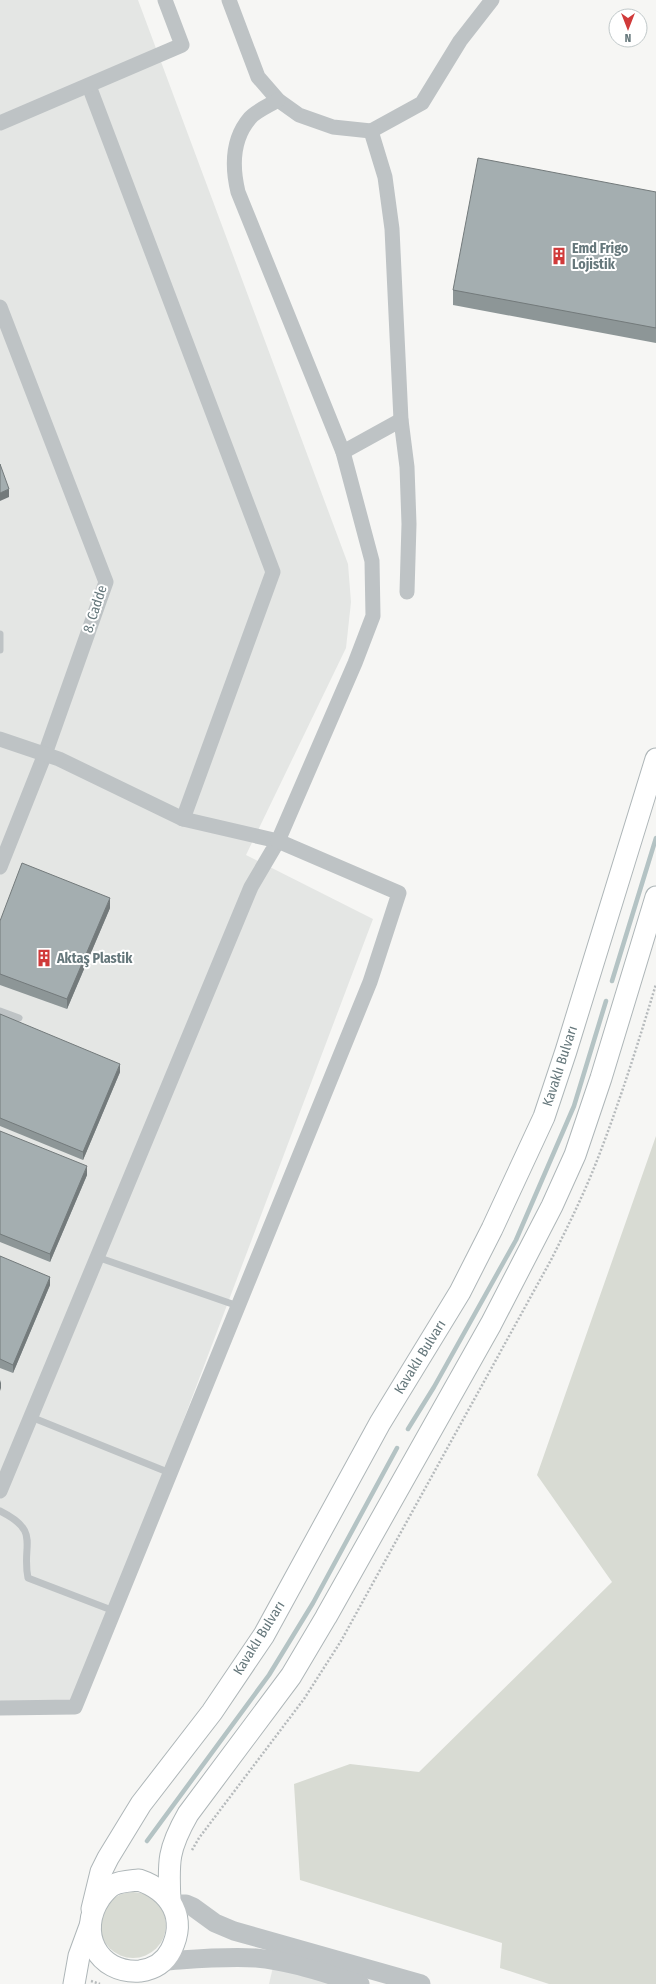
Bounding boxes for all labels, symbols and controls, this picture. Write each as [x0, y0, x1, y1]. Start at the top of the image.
north arrow [608, 8, 648, 48]
text: N [625, 31, 631, 44]
place label: Emd Frigo Lojistik [572, 240, 629, 273]
building icon: Emd Frigo Lojistik [549, 246, 569, 266]
street label: 8. Cadde [79, 583, 111, 635]
building icon: Aktaş Plastik [34, 948, 54, 968]
place label: Aktaş Plastik [56, 950, 133, 968]
street label: Kavaklı Bulvarı [539, 1024, 581, 1108]
street label: Kavaklı Bulvarı [391, 1317, 449, 1397]
street label: Kavaklı Bulvarı [230, 1598, 288, 1678]

